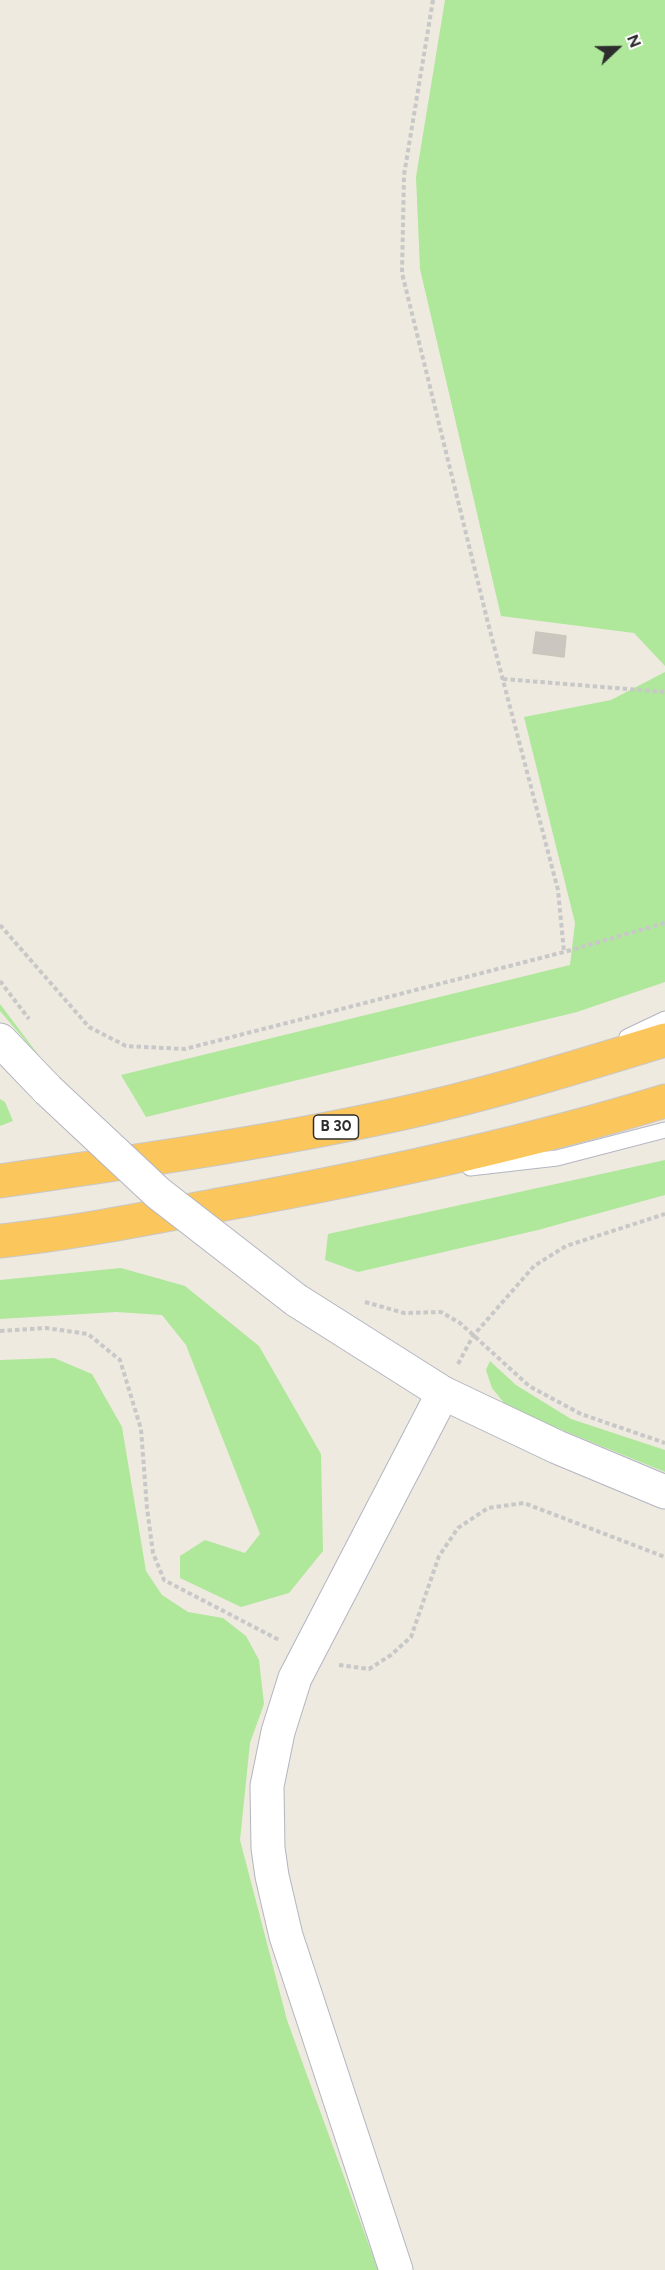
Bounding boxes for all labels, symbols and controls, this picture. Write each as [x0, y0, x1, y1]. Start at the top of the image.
north arrow [587, 18, 647, 78]
text: N [623, 32, 645, 50]
road number: B 30 [314, 1115, 358, 1139]

